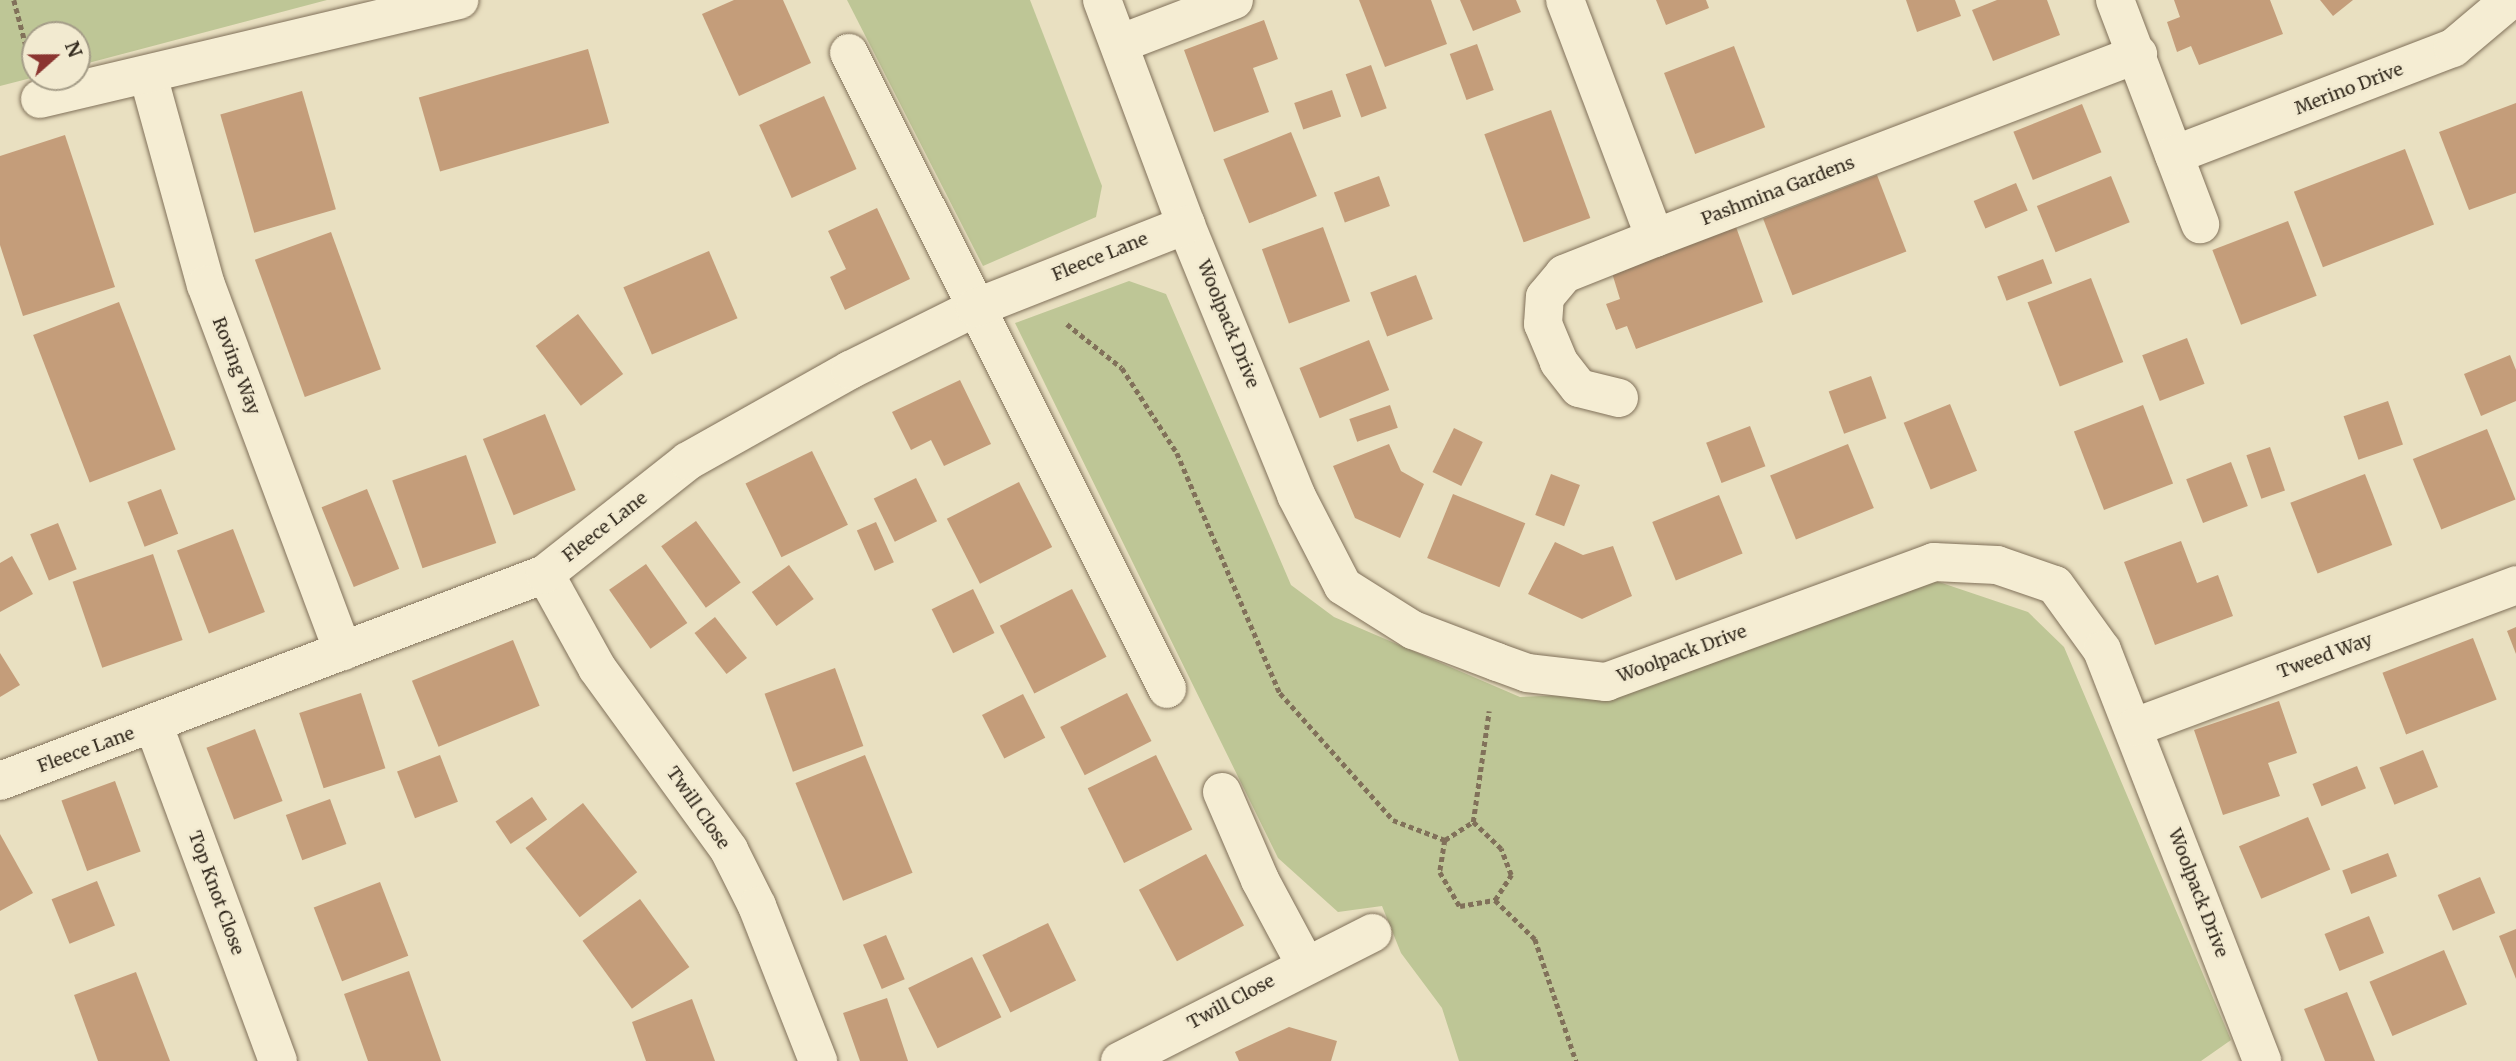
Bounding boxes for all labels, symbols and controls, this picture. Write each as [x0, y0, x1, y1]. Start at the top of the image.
north arrow [21, 21, 91, 91]
text: N [60, 38, 88, 60]
street label: Merino Drive [2292, 58, 2406, 120]
street label: Pashmina Gardens [1698, 152, 1858, 230]
street label: Fleece Lane [1049, 228, 1151, 286]
street label: Woolpack Drive [1193, 257, 1263, 391]
street label: Roving Way [208, 314, 264, 418]
street label: Fleece Lane [558, 487, 652, 567]
street label: Woolpack Drive [1614, 621, 1750, 687]
street label: Tweed Way [2275, 629, 2375, 683]
street label: Fleece Lane [35, 723, 137, 777]
street label: Twill Close [662, 763, 734, 853]
street label: Woolpack Drive [2164, 826, 2232, 960]
street label: Top Knot Close [184, 828, 248, 958]
street label: Twill Close [1184, 970, 1278, 1034]

